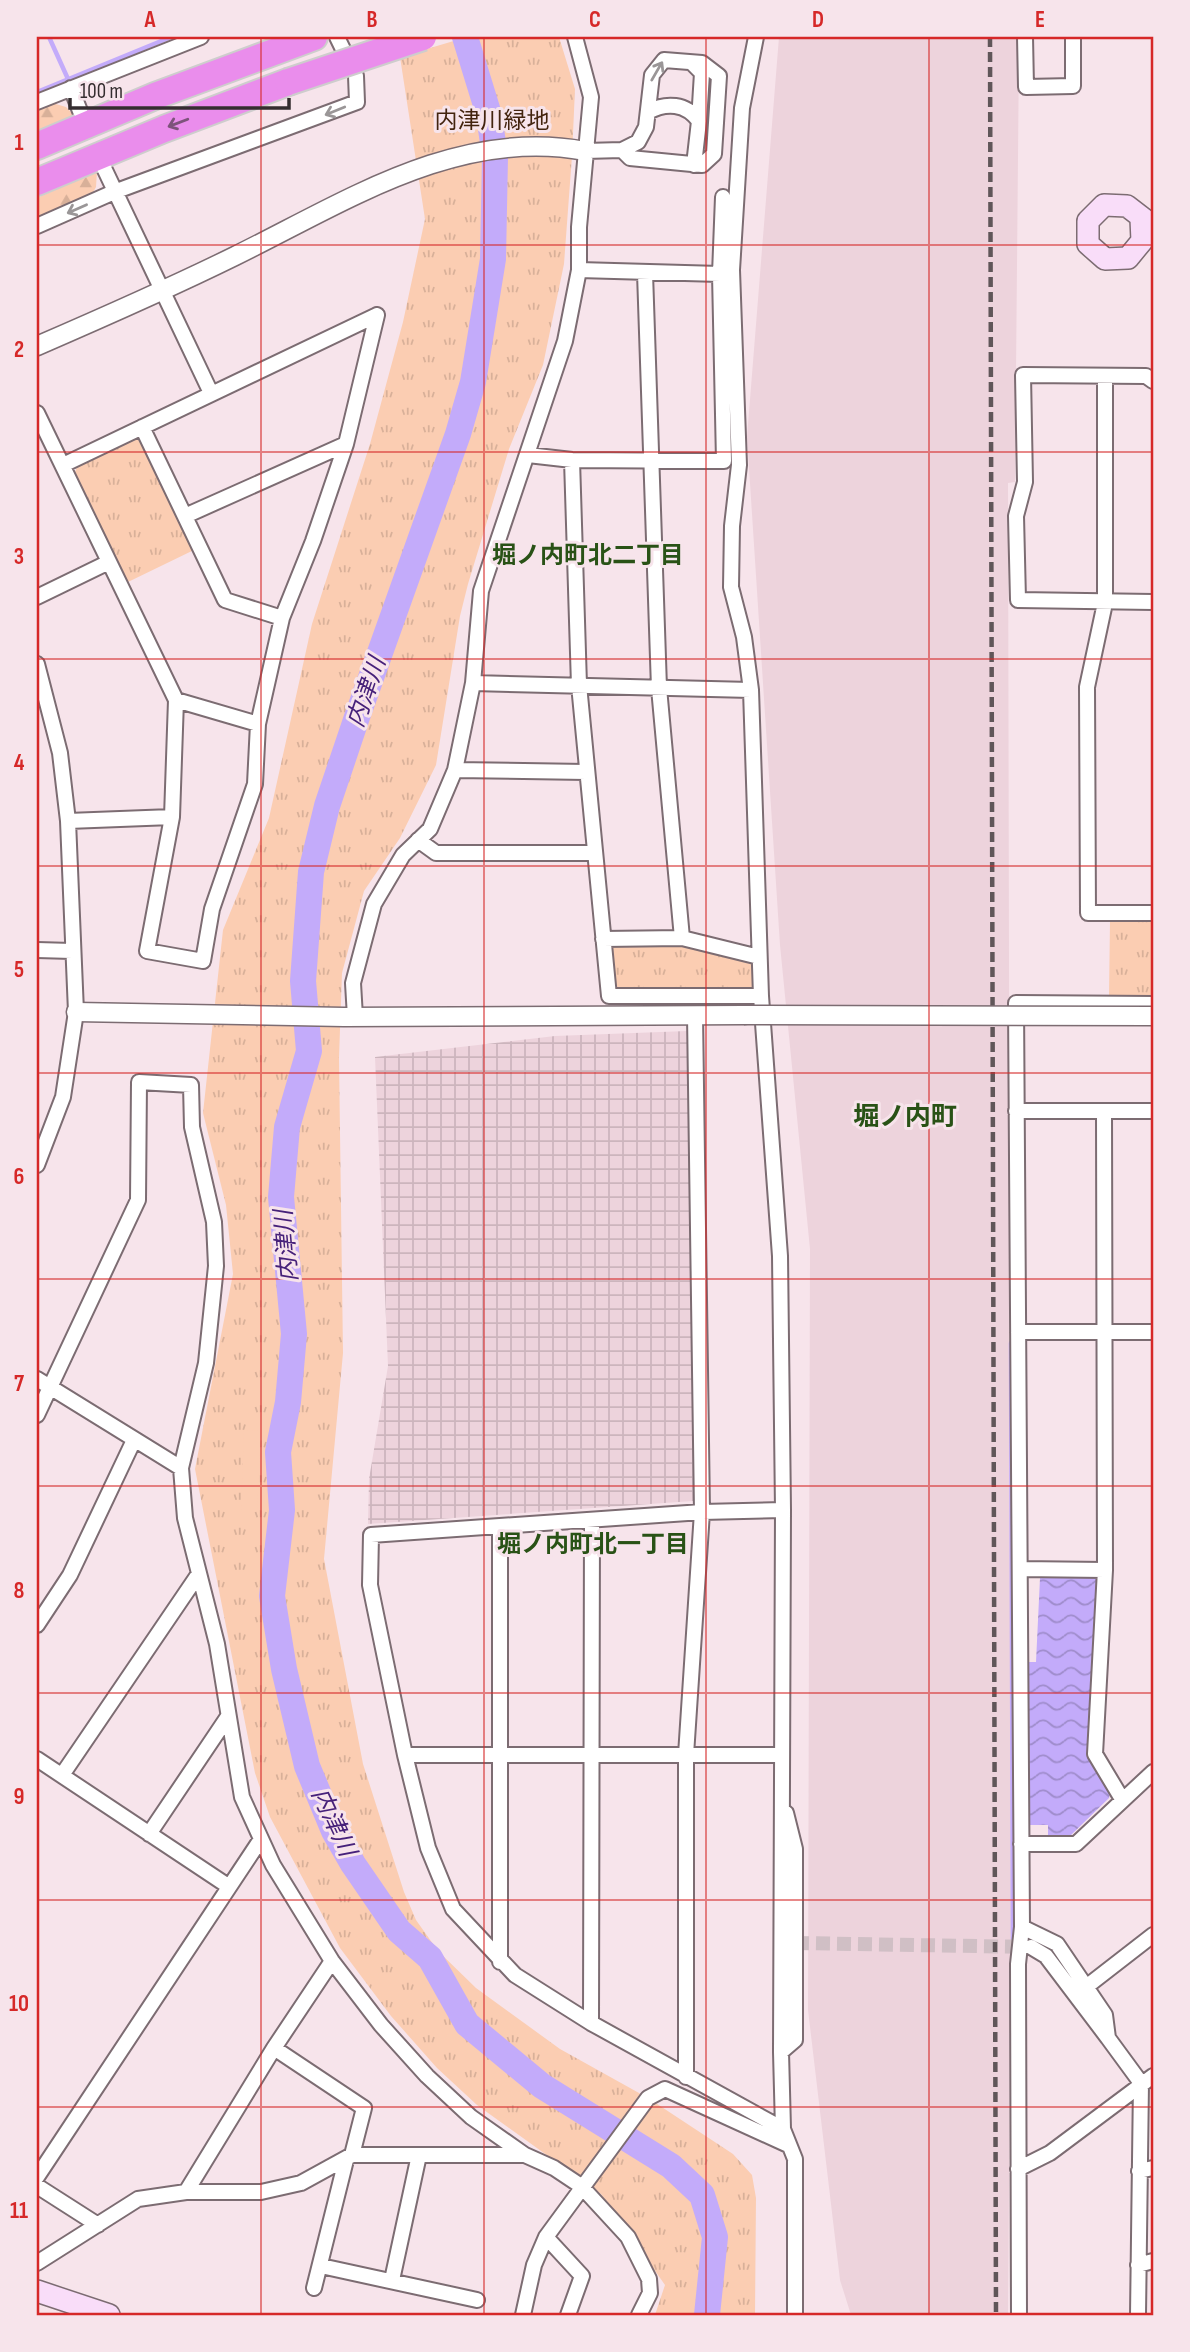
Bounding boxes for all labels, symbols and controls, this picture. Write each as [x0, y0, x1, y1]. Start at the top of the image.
text: A [144, 6, 157, 34]
text: B [367, 6, 378, 34]
text: C [589, 6, 601, 34]
text: D [812, 6, 824, 34]
text: E [1035, 6, 1045, 34]
one-way arrow [650, 62, 664, 82]
scale bar [70, 66, 289, 110]
text: 100 m [80, 79, 123, 104]
one-way arrow [325, 106, 347, 119]
park label: 内津川緑地 [435, 107, 550, 135]
one-way arrow [168, 118, 190, 131]
text: 1 [14, 129, 24, 157]
one-way arrow [67, 203, 88, 216]
text: 2 [14, 336, 24, 364]
district label: 堀ノ内町北二丁目 [492, 541, 684, 570]
text: 3 [14, 543, 24, 571]
water label: 内津川 [341, 651, 393, 731]
text: 4 [14, 749, 25, 777]
text: 5 [14, 956, 24, 984]
district label: 堀ノ内町 [853, 1102, 957, 1133]
text: 6 [14, 1163, 24, 1191]
water label: 内津川 [269, 1206, 304, 1283]
text: 7 [14, 1370, 24, 1398]
district label: 堀ノ内町北一丁目 [497, 1530, 689, 1559]
text: 8 [14, 1577, 25, 1605]
text: 9 [14, 1783, 24, 1811]
water label: 内津川 [305, 1783, 363, 1864]
text: 10 [9, 1990, 29, 2018]
text: 11 [10, 2197, 28, 2225]

